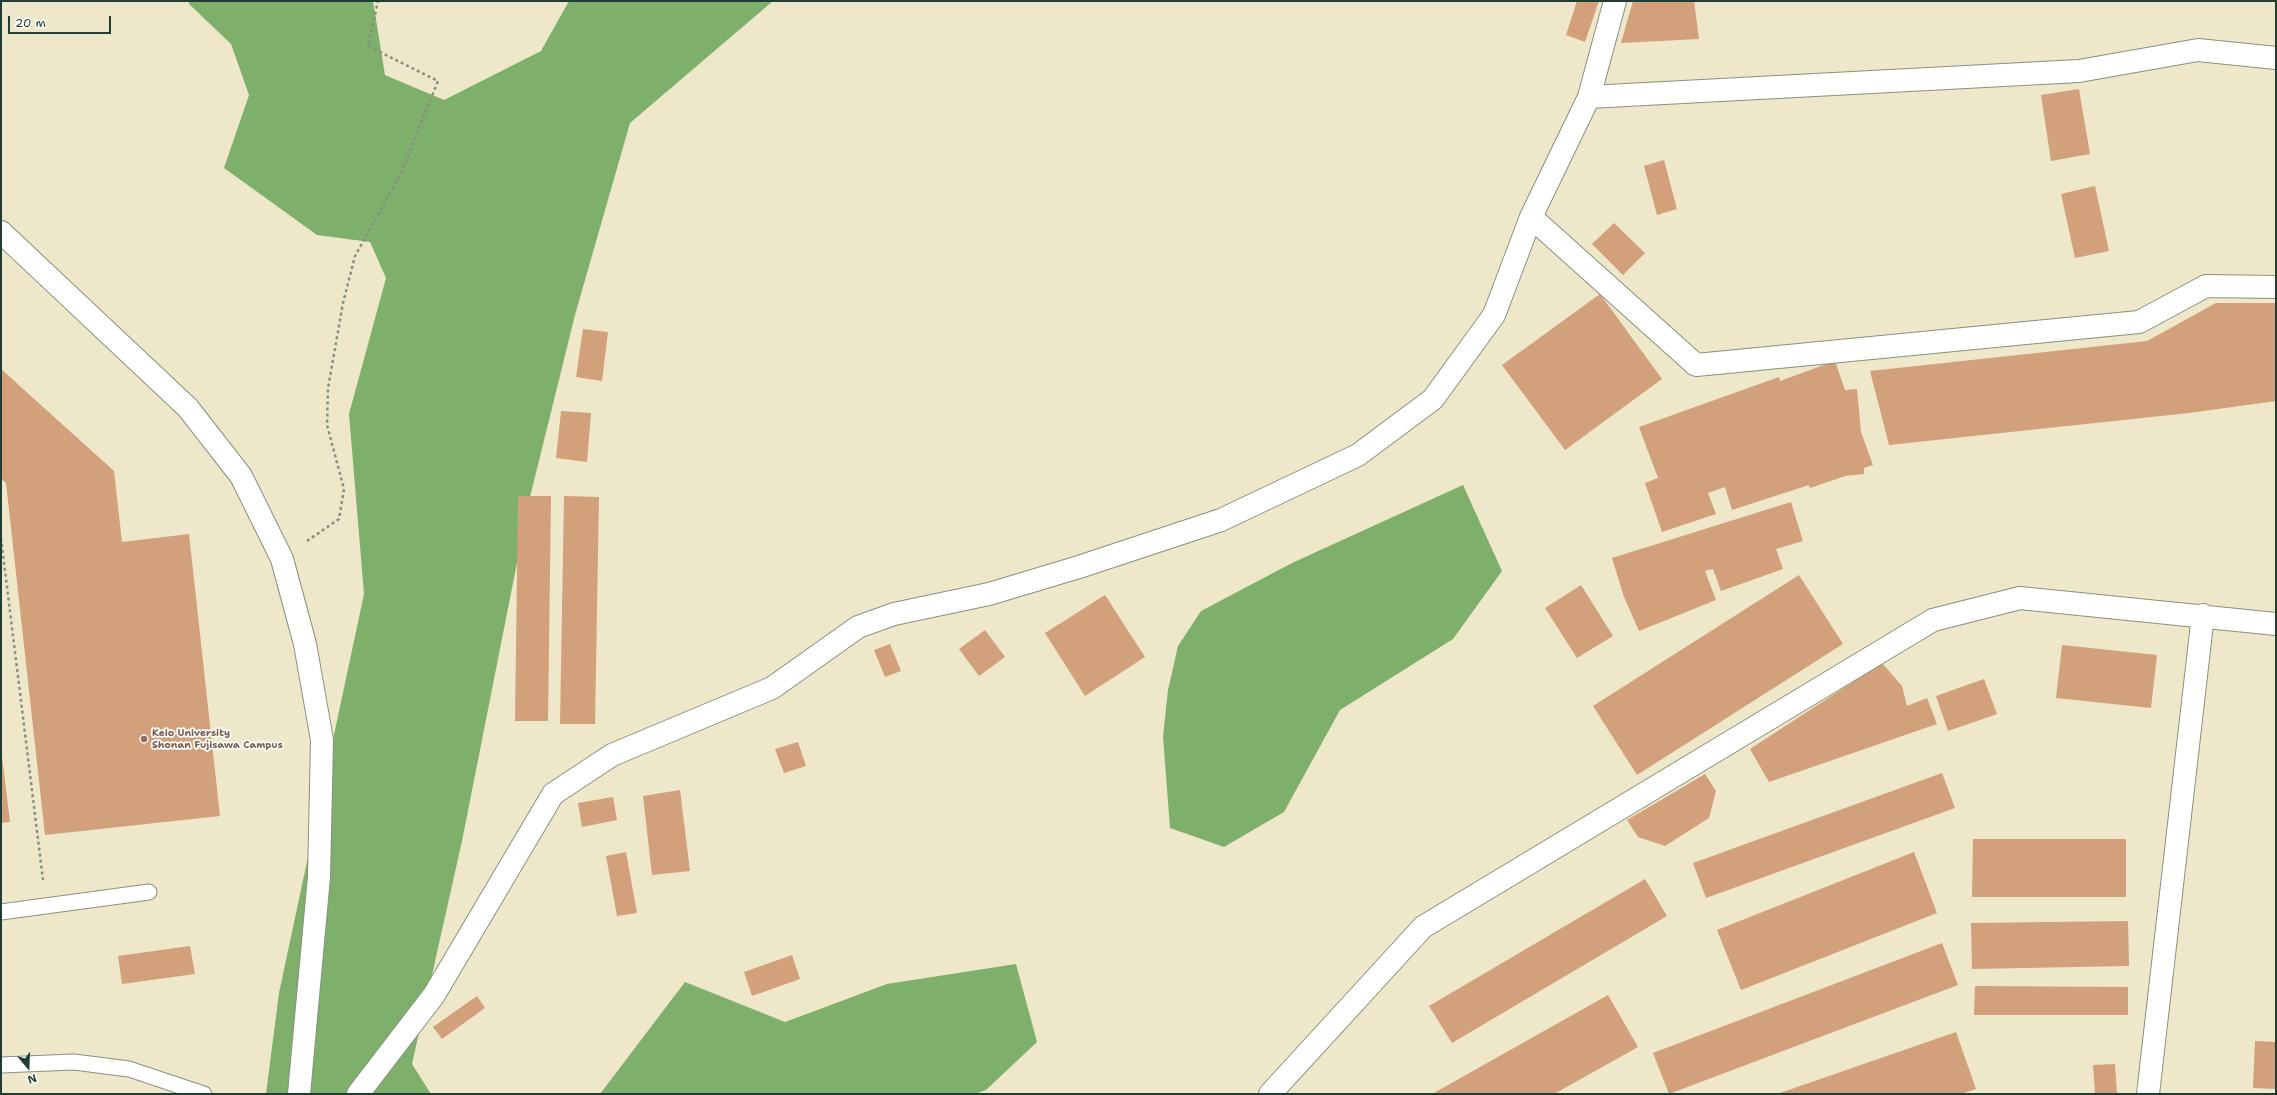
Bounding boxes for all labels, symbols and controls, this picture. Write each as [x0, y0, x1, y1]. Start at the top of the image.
scale bar [10, 8, 113, 34]
text: 20 m [15, 15, 46, 31]
place label: Keio University Shonan Fujisawa Campus [152, 727, 283, 750]
marker: Keio University Shonan Fujisawa Campus [139, 734, 149, 744]
north arrow [8, 1047, 48, 1087]
text: N [26, 1070, 39, 1087]

